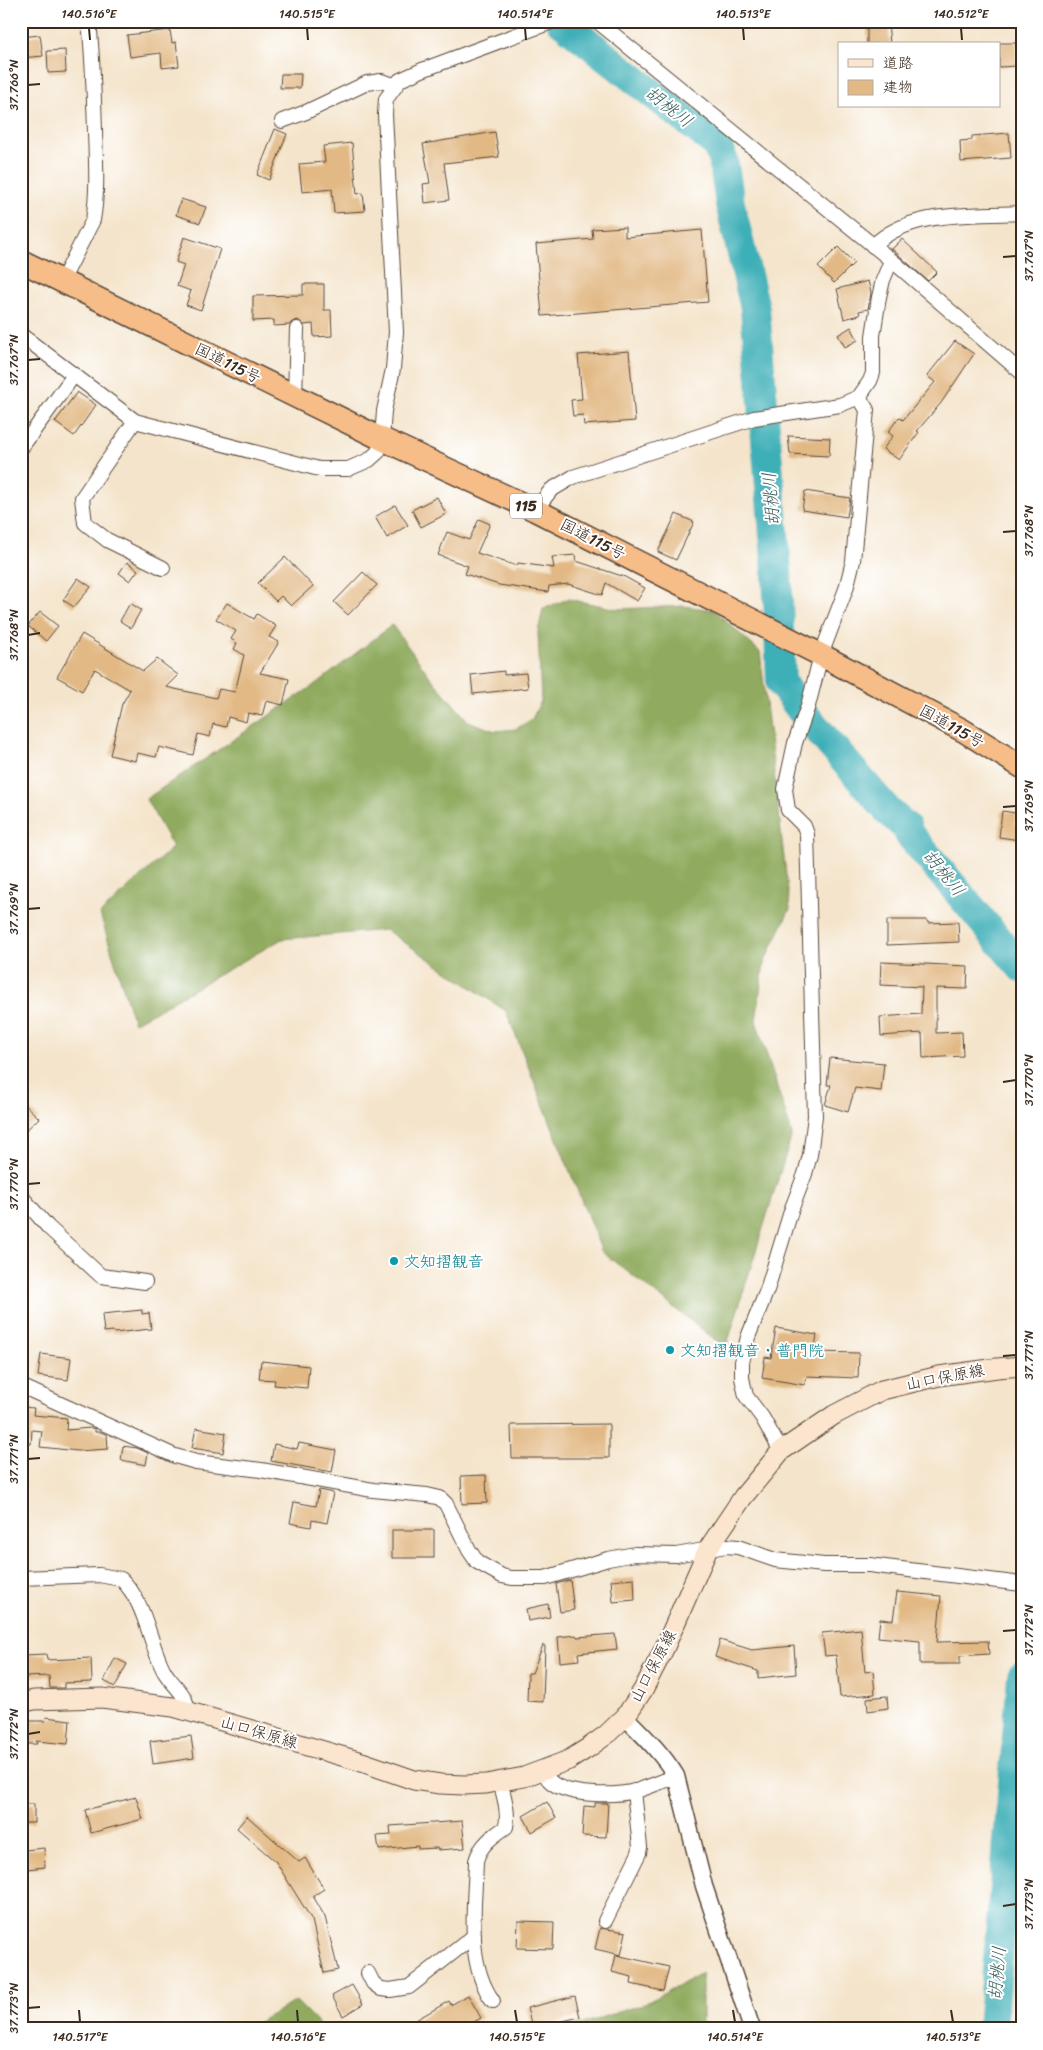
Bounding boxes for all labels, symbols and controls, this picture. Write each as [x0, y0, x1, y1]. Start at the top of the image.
text: 140.516°E [62, 3, 118, 25]
text: 140.515°E [279, 3, 336, 25]
text: 140.514°E [497, 3, 554, 25]
text: 140.513°E [716, 3, 772, 25]
text: 140.512°E [933, 3, 990, 25]
legend [838, 42, 1000, 108]
text: 道路 [883, 50, 913, 76]
text: 37.766°N [3, 59, 25, 111]
text: 建物 [883, 74, 913, 100]
water label: 胡桃川 [638, 78, 700, 136]
text: 37.767°N [1018, 230, 1040, 282]
text: 37.767°N [3, 334, 25, 386]
street label: 国道115号 [190, 334, 266, 392]
water label: 胡桃川 [753, 471, 789, 527]
road number: 115 [510, 494, 542, 518]
text: 37.768°N [1018, 505, 1040, 557]
street label: 国道115号 [555, 510, 631, 568]
text: 37.768°N [3, 609, 25, 661]
street label: 国道115号 [914, 696, 990, 756]
text: 37.769°N [1018, 780, 1040, 832]
water label: 胡桃川 [915, 842, 973, 904]
text: 37.769°N [3, 883, 25, 935]
text: 37.770°N [1018, 1053, 1040, 1106]
text: 37.770°N [3, 1157, 25, 1210]
place label: 文知摺観音 [404, 1247, 484, 1276]
marker: 文知摺観音 [388, 1255, 400, 1267]
text: 37.771°N [1018, 1330, 1040, 1380]
place label: 文知摺観音・普門院 [680, 1336, 824, 1365]
marker: 文知摺観音・普門院 [664, 1344, 676, 1356]
street label: 山口保原線 [903, 1355, 987, 1399]
text: 37.771°N [3, 1434, 25, 1484]
text: 37.772°N [1018, 1604, 1040, 1656]
street label: 山口保原線 [621, 1624, 685, 1708]
street label: 山口保原線 [217, 1707, 301, 1757]
text: 37.772°N [3, 1708, 25, 1760]
text: 37.773°N [1018, 1878, 1040, 1929]
water label: 胡桃川 [979, 1945, 1015, 2001]
text: 37.773°N [3, 1982, 25, 2033]
text: 140.517°E [53, 2026, 109, 2048]
text: 140.516°E [271, 2026, 327, 2048]
text: 140.515°E [489, 2026, 546, 2048]
text: 140.514°E [707, 2026, 764, 2048]
text: 140.513°E [926, 2026, 982, 2048]

